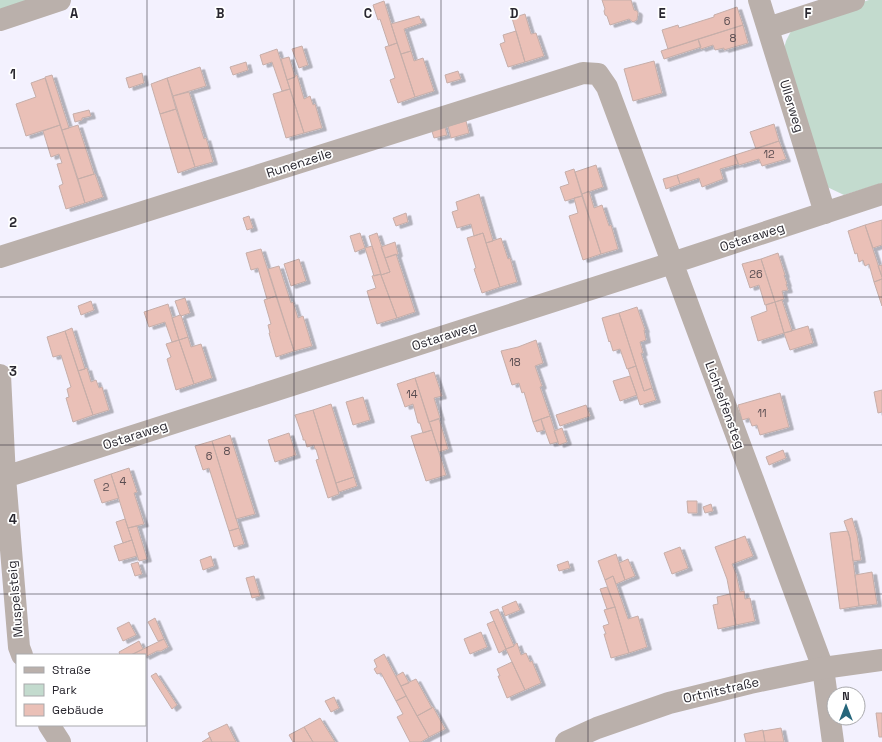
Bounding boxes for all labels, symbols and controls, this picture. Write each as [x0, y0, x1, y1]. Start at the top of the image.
text: A [70, 5, 79, 22]
text: B [216, 5, 225, 22]
text: C [364, 5, 372, 22]
text: D [510, 5, 519, 22]
text: E [658, 5, 666, 22]
text: F [805, 5, 812, 22]
house number: 6 [724, 14, 731, 28]
house number: 8 [730, 31, 737, 45]
text: 1 [10, 66, 16, 83]
street label: Ullerweg [776, 78, 808, 134]
street label: Runenzeile [264, 144, 334, 182]
house number: 12 [763, 147, 775, 161]
text: 2 [9, 214, 17, 231]
street label: Ostaraweg [717, 219, 787, 255]
house number: 26 [749, 267, 763, 281]
street label: Ostaraweg [409, 318, 479, 354]
house number: 18 [509, 355, 521, 369]
street label: Lichtelfensteg [701, 359, 749, 451]
text: 3 [9, 363, 17, 380]
house number: 14 [406, 387, 418, 401]
house number: 11 [757, 406, 767, 420]
street label: Ostaraweg [100, 417, 170, 453]
house number: 8 [224, 444, 231, 458]
house number: 6 [206, 449, 213, 463]
house number: 4 [120, 474, 127, 488]
house number: 2 [103, 480, 110, 494]
text: 4 [9, 511, 17, 528]
street label: Muspelsteig [3, 560, 27, 638]
legend [16, 654, 146, 726]
text: Straße [52, 662, 91, 678]
street label: Ortnitstraße [681, 673, 761, 707]
text: Park [52, 682, 77, 698]
north arrow [826, 686, 866, 726]
text: N [842, 689, 850, 703]
text: Gebäude [52, 702, 104, 718]

